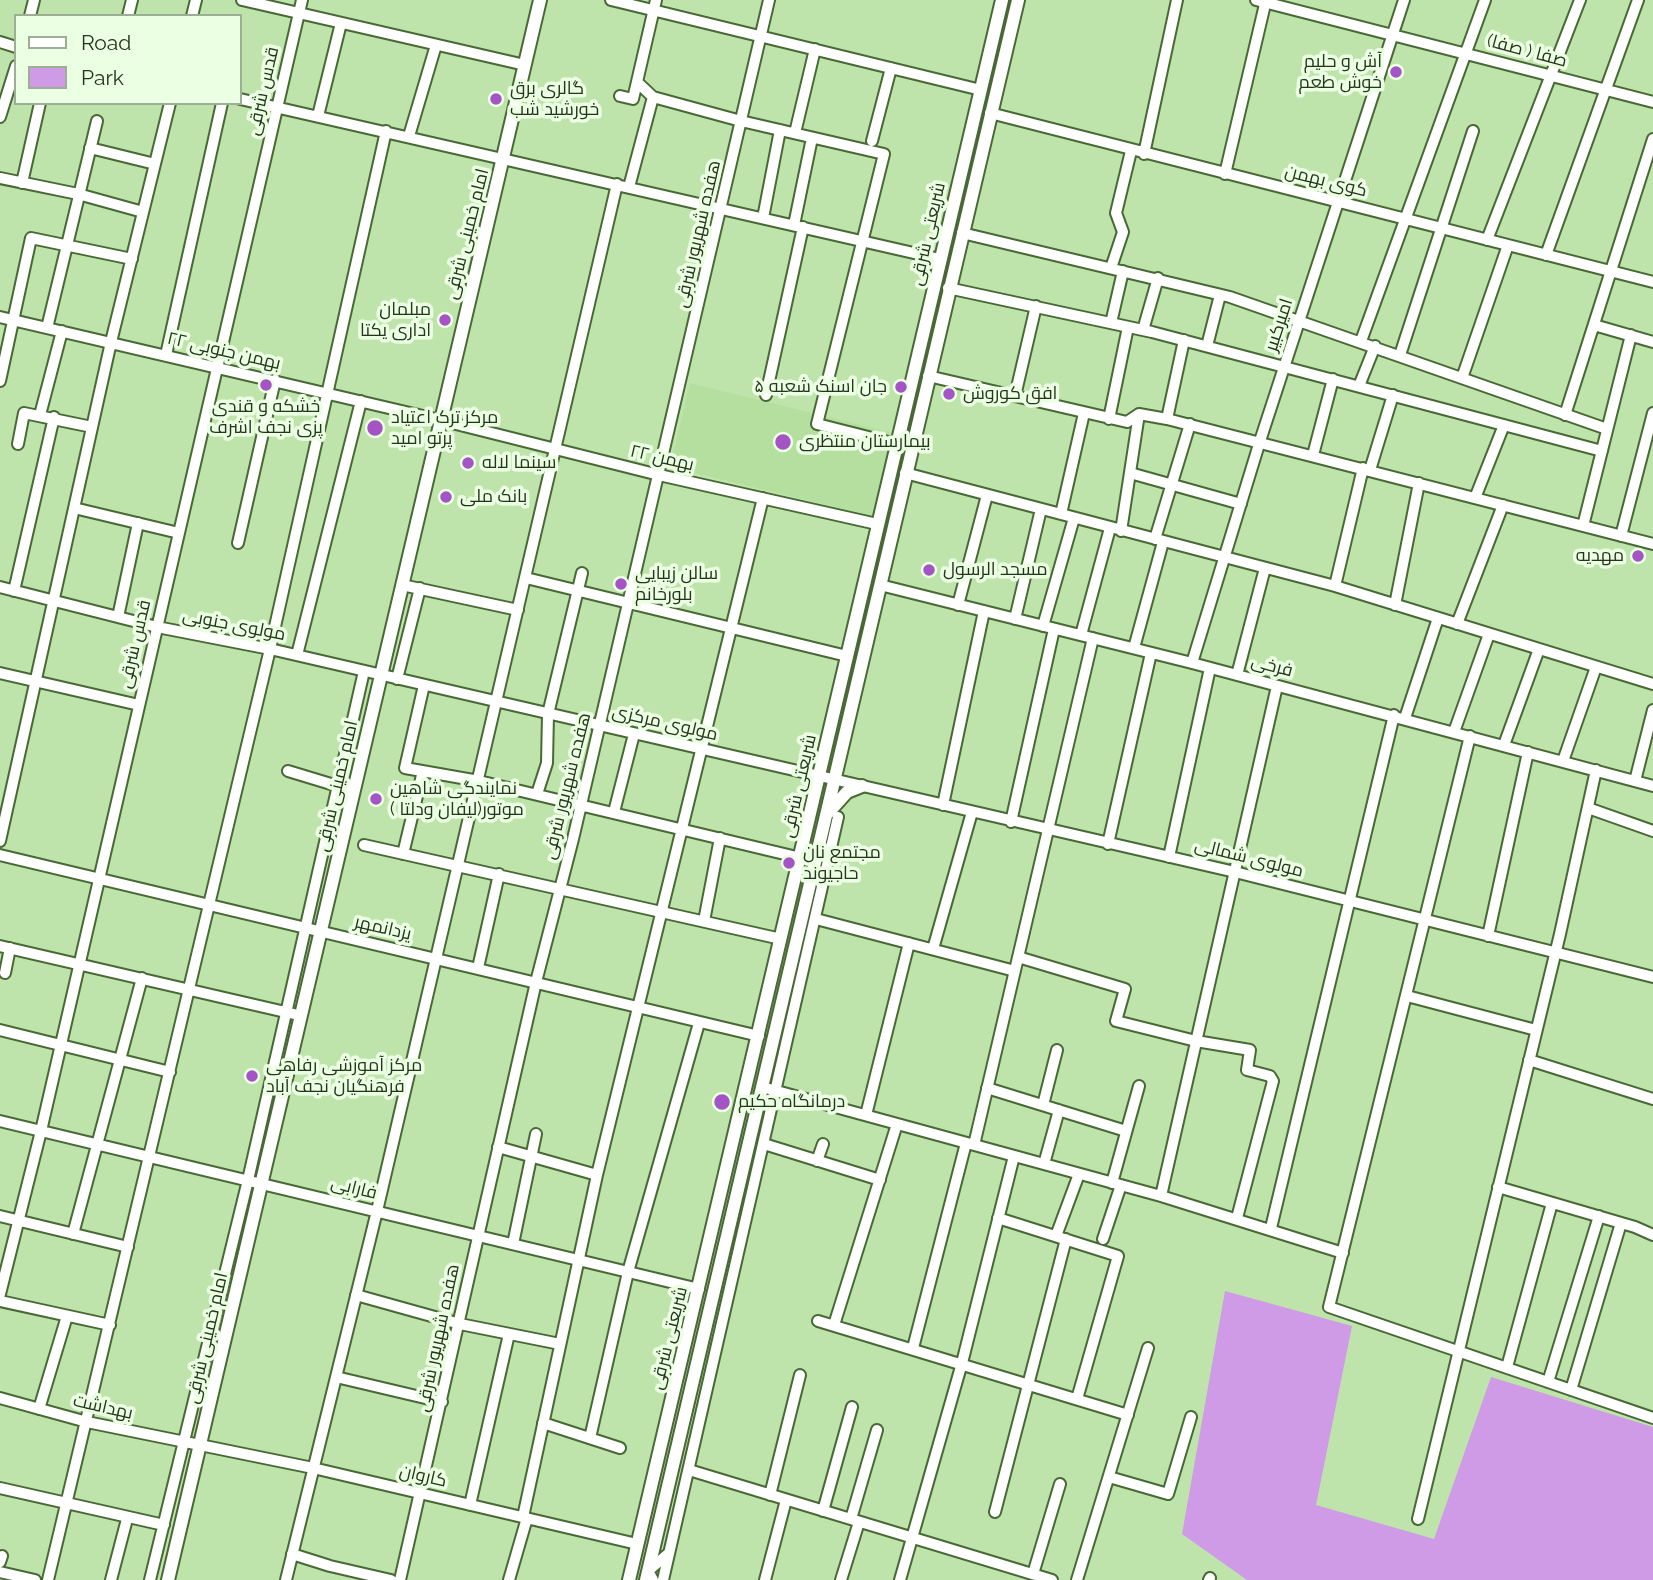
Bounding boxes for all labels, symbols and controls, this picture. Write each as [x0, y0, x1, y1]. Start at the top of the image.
legend [14, 14, 242, 105]
text: Road [81, 30, 131, 55]
street label: صفا ( صفا) [1485, 30, 1569, 72]
street label: قدس شرقی [242, 45, 284, 137]
place label: آش و حلیم خوش طعم [1299, 51, 1382, 94]
marker: آش و حلیم خوش طعم [1388, 64, 1404, 80]
text: Park [81, 65, 124, 90]
place label: گالری برق خورشید شب [510, 78, 599, 120]
marker: گالری برق خورشید شب [488, 91, 504, 107]
street label: هفده شهریور شرقی [671, 158, 725, 310]
street label: کوی بهمن [1283, 160, 1369, 202]
street label: امام خمینی شرقی [440, 166, 494, 302]
street label: شریعتی شرقی [906, 180, 950, 288]
street label: امیرکبیر [1260, 296, 1298, 354]
place label: مبلمان اداری یکتا [360, 299, 431, 342]
marker: مبلمان اداری یکتا [437, 312, 453, 328]
street label: ۲۲ بهمن جنوبی [165, 327, 283, 375]
place label: جان اسنک شعبه ۵ [754, 376, 887, 398]
marker: خشکه و قندی پزی نجف اشرف [258, 377, 274, 393]
marker: جان اسنک شعبه ۵ [893, 379, 909, 395]
place label: افق کوروش [963, 383, 1057, 405]
marker: افق کوروش [941, 386, 957, 402]
place label: خشکه و قندی پزی نجف اشرف [209, 396, 323, 438]
place label: مرکز ترک اعتیاد پرتو امید [391, 407, 498, 450]
marker: مرکز ترک اعتیاد پرتو امید [365, 418, 385, 438]
place label: بیمارستان منتظری [799, 431, 931, 453]
marker: بیمارستان منتظری [773, 432, 793, 452]
street label: ۲۲ بهمن [628, 440, 696, 476]
place label: سینما لاله [482, 452, 556, 474]
marker: سینما لاله [460, 455, 476, 471]
place label: بانک ملی [460, 486, 527, 508]
marker: بانک ملی [438, 489, 454, 505]
place label: مهدیه [1576, 545, 1624, 567]
marker: مهدیه [1630, 548, 1646, 564]
place label: مسجد الرسول [943, 559, 1048, 581]
marker: مسجد الرسول [921, 562, 937, 578]
place label: سالن زیبایی بلورخانم [635, 563, 718, 606]
marker: سالن زیبایی بلورخانم [613, 576, 629, 592]
street label: قدس شرقی [114, 598, 156, 690]
street label: مولوی جنوبی [181, 604, 287, 646]
street label: فرخی [1249, 650, 1295, 682]
street label: مولوی مرکزی [610, 700, 720, 746]
street label: هفده شهریور شرقی [538, 710, 596, 862]
street label: امام خمینی شرقی [311, 718, 363, 854]
street label: شریعتی شرقی [777, 732, 821, 840]
place label: نمایندگی شاهین موتور(لیفان ودلتا ) [390, 778, 524, 820]
marker: نمایندگی شاهین موتور(لیفان ودلتا ) [368, 791, 384, 807]
street label: مولوی شمالی [1192, 834, 1306, 882]
place label: مجتمع نان حاجیوند [803, 842, 881, 884]
marker: مجتمع نان حاجیوند [781, 855, 797, 871]
street label: یزدانمهر [352, 911, 414, 945]
place label: مرکز آموزشی رفاهی فرهنگیان نجف آباد [266, 1055, 422, 1098]
marker: مرکز آموزشی رفاهی فرهنگیان نجف آباد [244, 1068, 260, 1084]
place label: درمانگاه حکیم [738, 1091, 845, 1113]
marker: درمانگاه حکیم [712, 1092, 732, 1112]
street label: فارابی [329, 1172, 379, 1204]
street label: هفده شهریور شرقی [412, 1262, 464, 1414]
street label: امام خمینی شرقی [181, 1270, 233, 1406]
street label: شریعتی شرقی [646, 1284, 692, 1392]
street label: بهداشت [71, 1390, 135, 1424]
street label: کاروان [397, 1460, 449, 1492]

